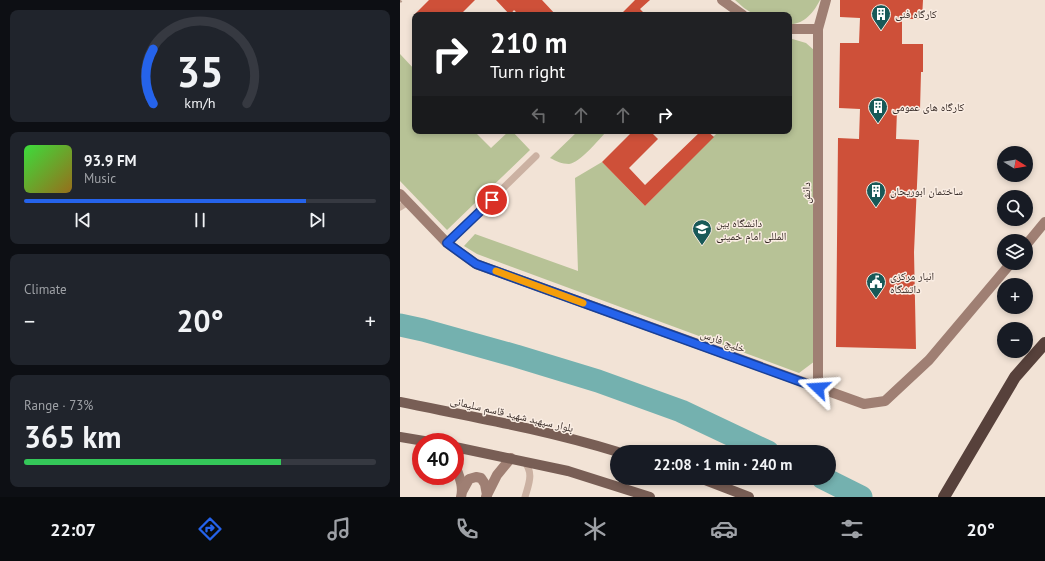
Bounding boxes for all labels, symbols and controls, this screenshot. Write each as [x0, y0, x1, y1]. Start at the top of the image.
building icon: کارگاه فنی [870, 3, 892, 31]
place label: کارگاه فنی [895, 7, 937, 21]
text: 210 m [490, 24, 567, 61]
icon: right [424, 28, 476, 80]
text: 35 [176, 45, 224, 98]
text: Turn right [490, 60, 565, 83]
text: km/h [184, 92, 216, 111]
building icon: کارگاه های عمومی [867, 96, 889, 124]
place label: کارگاه های عمومی [892, 100, 965, 114]
icon: left [528, 104, 550, 126]
icon: ahead [570, 104, 592, 126]
icon: ahead [612, 104, 634, 126]
icon: right [654, 104, 676, 126]
north arrow [997, 146, 1033, 182]
map controls [997, 146, 1033, 358]
text: 93.9 FM [84, 151, 137, 170]
text: Music [84, 170, 116, 187]
building icon: ساختمان ابوریحان [865, 180, 887, 208]
street label: دانش [799, 182, 813, 204]
pin [475, 183, 509, 217]
place label: ساختمان ابوریحان [890, 184, 963, 198]
icon: arrive [481, 189, 503, 211]
button: search [997, 190, 1033, 226]
icon: previous [72, 209, 94, 231]
icon: pause [189, 209, 211, 231]
icon: next [306, 209, 328, 231]
place label: دانشگاه بین المللی امام خمینی [716, 216, 786, 243]
school or university icon: دانشگاه بین المللی امام خمینی [691, 218, 713, 246]
button: layers [997, 234, 1033, 270]
place label: انبار مرکزی داتشگاه [890, 269, 934, 296]
public building icon: انبار مرکزی داتشگاه [865, 271, 887, 299]
button: + [997, 278, 1033, 314]
text: Climate [24, 281, 67, 298]
text: 20° [176, 301, 224, 340]
text: − [24, 307, 35, 335]
text: + [365, 307, 376, 335]
button: − [997, 322, 1033, 358]
street label: خلیج فارس [699, 326, 747, 356]
position arrow [797, 367, 839, 409]
street label: بلوار سپهبد شهید قاسم سلیمانی [449, 393, 575, 436]
text: Range · 73% [24, 397, 93, 414]
text: 365 km [24, 417, 122, 456]
speed limit sign: 40 [412, 433, 464, 485]
text: 22:08 · 1 min · 240 m [654, 455, 792, 474]
icon: directions [196, 515, 224, 543]
icon: music [325, 515, 353, 543]
icon: phone [453, 515, 481, 543]
icon: climate [581, 515, 609, 543]
icon: car [710, 515, 738, 543]
icon: filters [838, 515, 866, 543]
text: 22:07 [50, 518, 96, 541]
text: 20° [966, 518, 995, 541]

